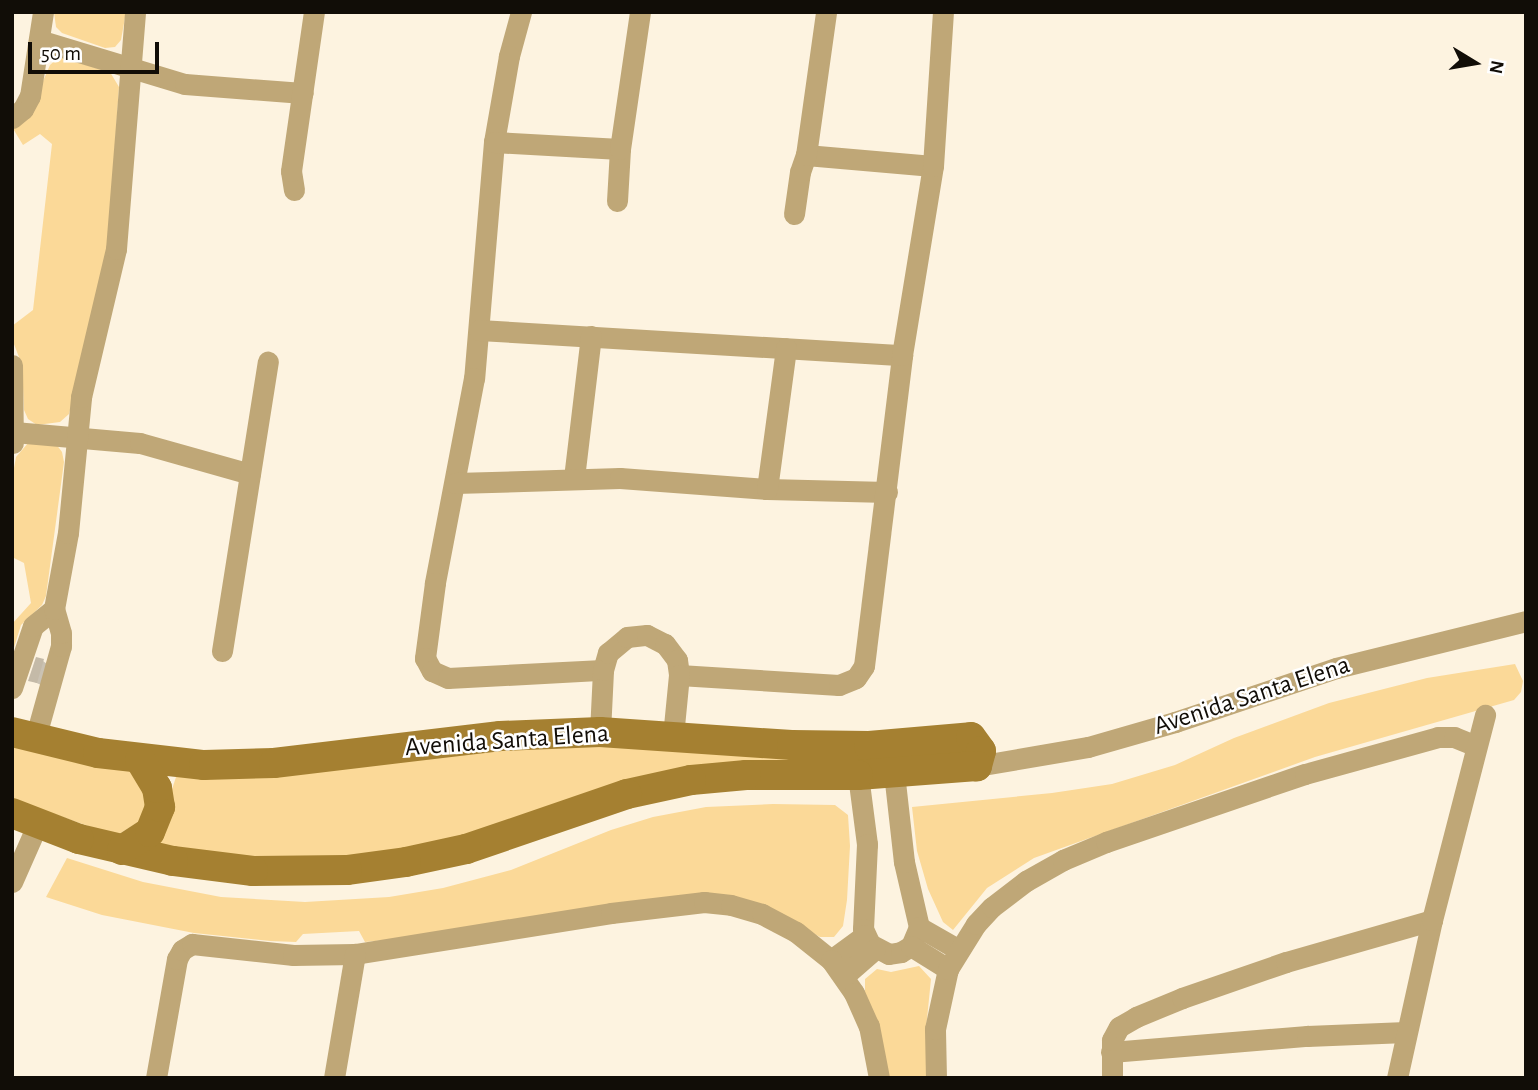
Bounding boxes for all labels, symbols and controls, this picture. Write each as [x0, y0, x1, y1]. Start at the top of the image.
scale bar [32, 28, 163, 72]
north arrow [1440, 28, 1510, 98]
text: 50 m [41, 43, 81, 64]
text: N [1486, 59, 1507, 75]
street label: Avenida Santa Elena [1150, 650, 1354, 742]
street label: Avenida Santa Elena [404, 718, 610, 764]

